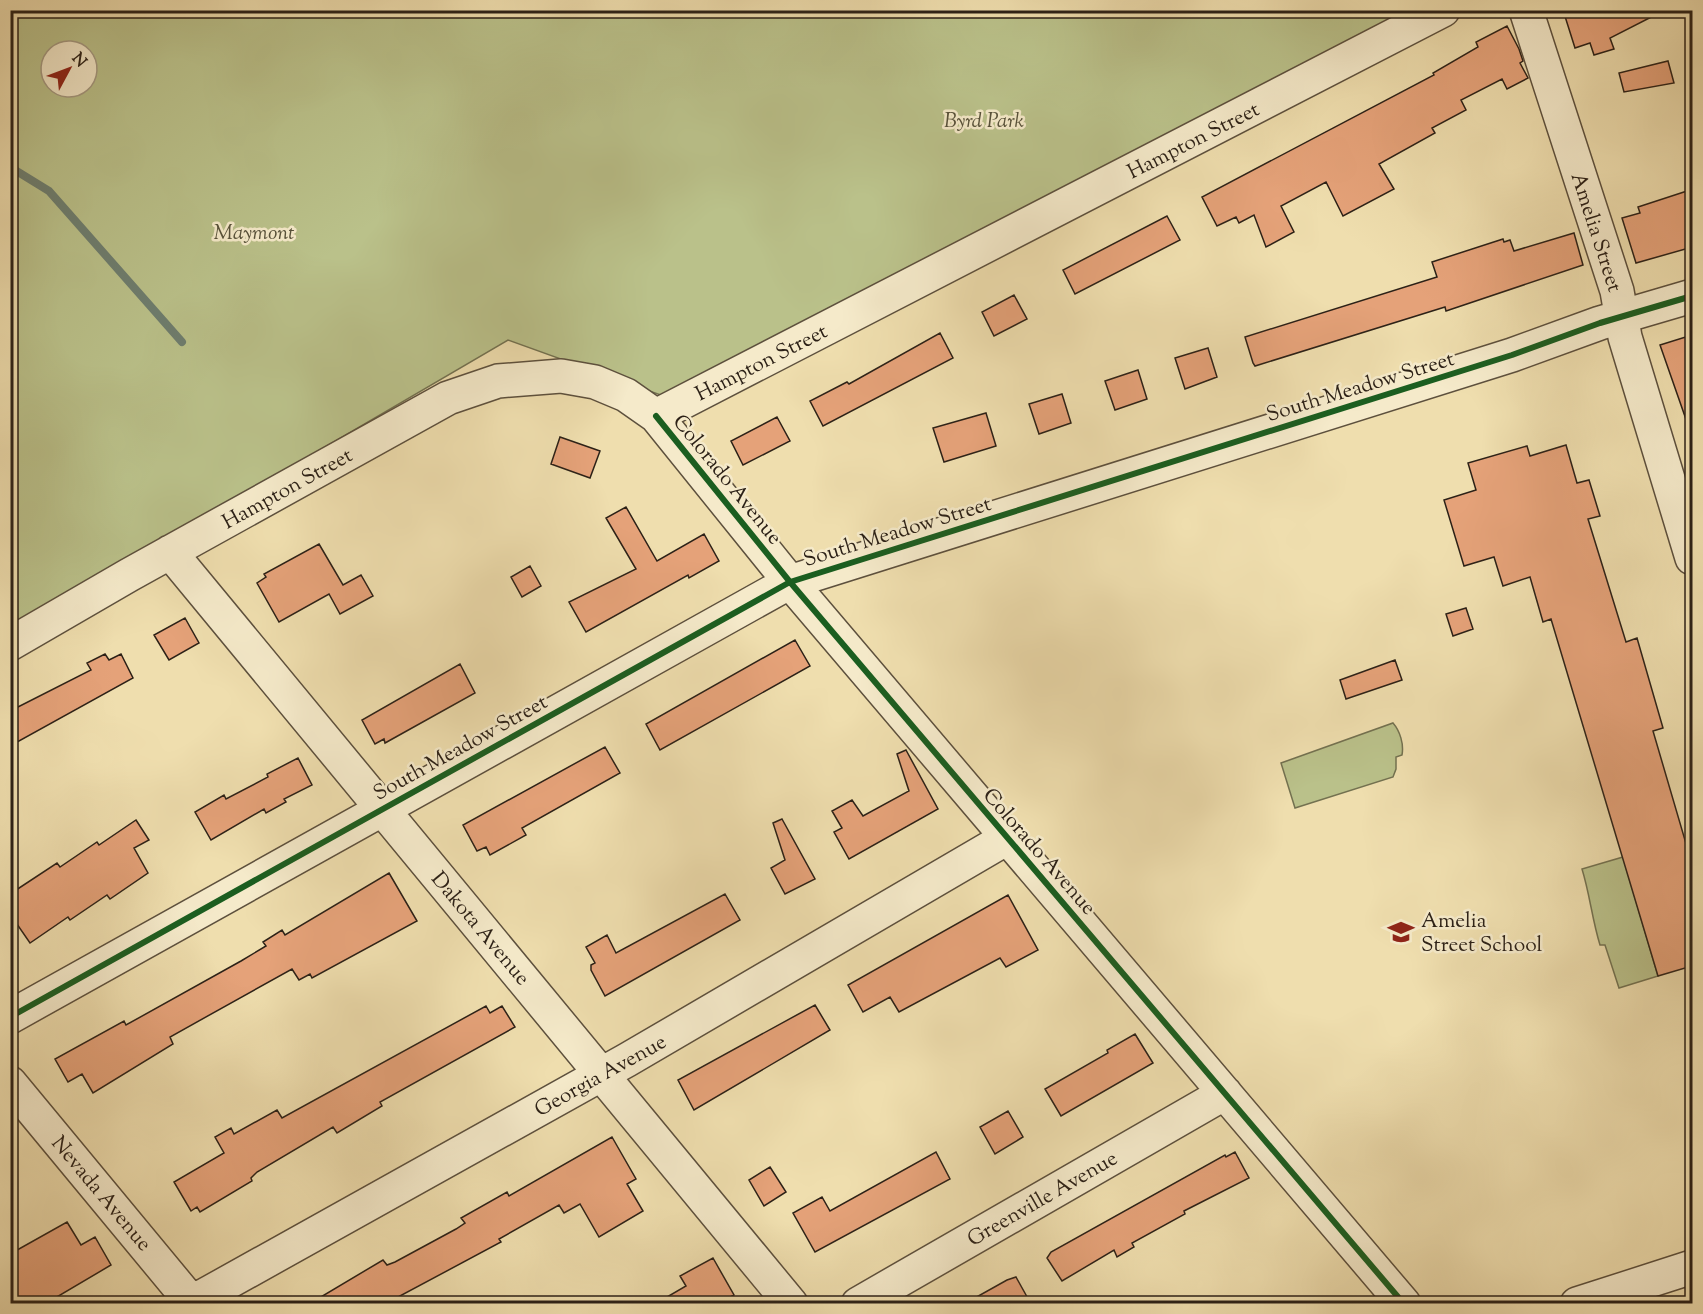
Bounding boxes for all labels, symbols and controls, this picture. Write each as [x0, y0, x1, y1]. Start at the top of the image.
north arrow [39, 39, 99, 99]
text: N [66, 48, 91, 73]
street label: Hampton Street [1123, 96, 1265, 188]
park label: Byrd Park [944, 107, 1025, 137]
street label: Amelia Street [1562, 169, 1629, 296]
park label: Maymont [214, 219, 294, 249]
street label: Hampton Street [691, 318, 833, 410]
street label: South Meadow Street [1263, 345, 1458, 431]
street label: Colorado Avenue [664, 409, 788, 552]
street label: Hampton Street [217, 442, 359, 538]
street label: South Meadow Street [800, 490, 995, 576]
street label: South Meadow Street [368, 688, 554, 809]
street label: Colorado Avenue [975, 782, 1102, 922]
street label: Dakota Avenue [423, 866, 536, 993]
place label: Amelia Street School [1421, 907, 1543, 961]
school or university icon: Amelia Street School [1386, 917, 1416, 947]
street label: Georgia Avenue [529, 1028, 672, 1125]
street label: Nevada Avenue [43, 1130, 158, 1259]
street label: Greenville Avenue [962, 1144, 1124, 1255]

